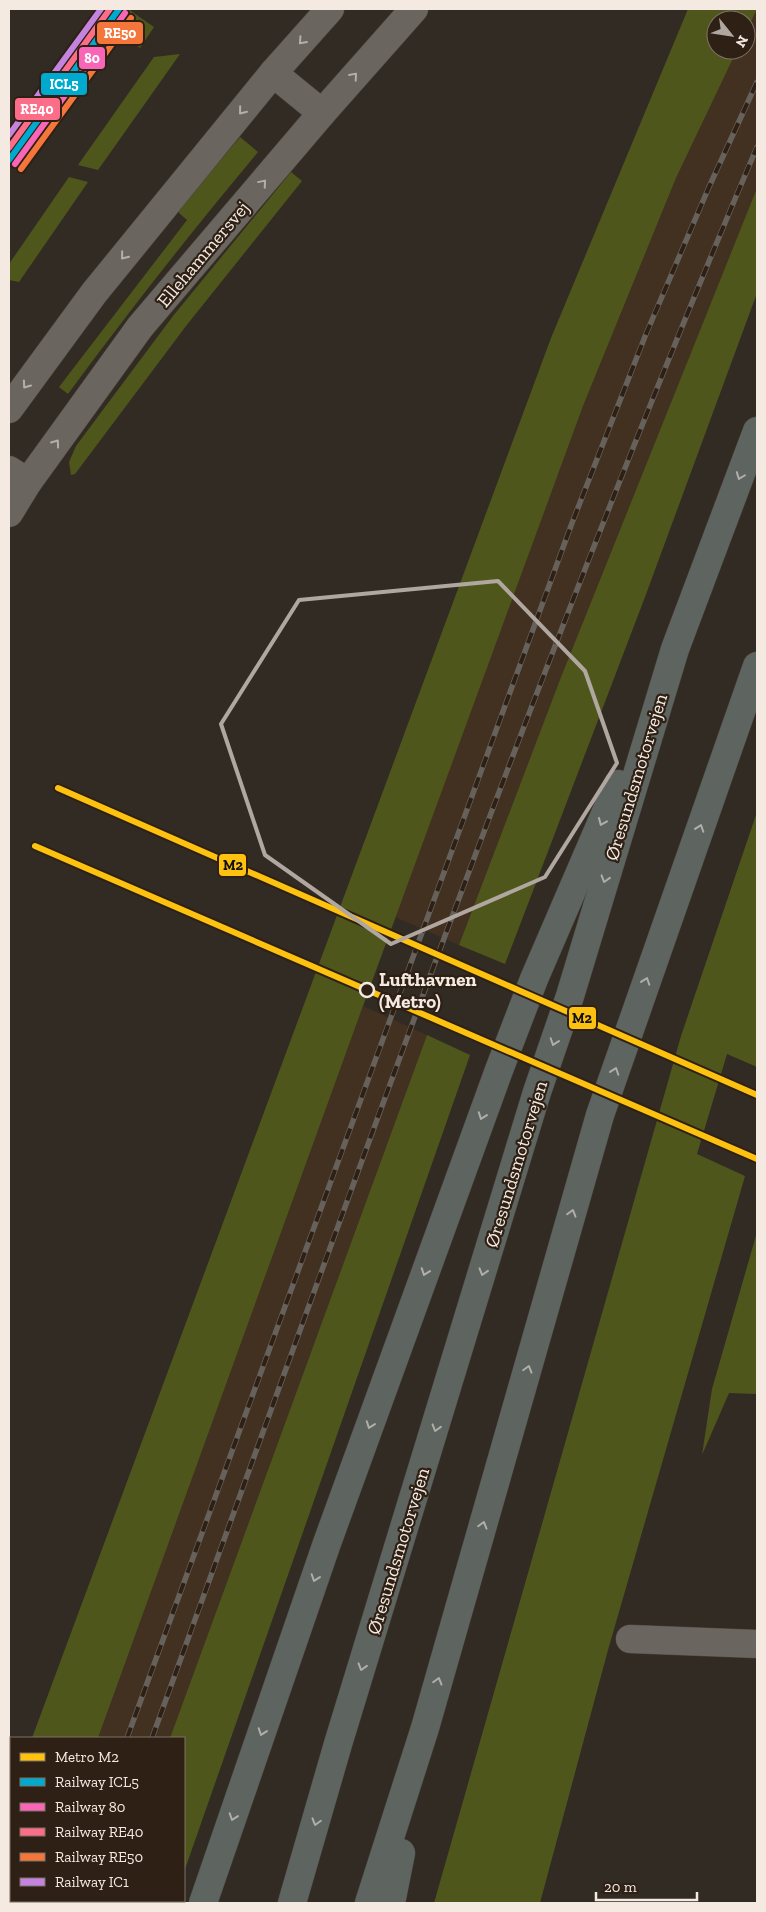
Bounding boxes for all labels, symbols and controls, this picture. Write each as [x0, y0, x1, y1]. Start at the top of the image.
north arrow [706, 10, 756, 60]
line badge: RE50 [96, 21, 144, 45]
text: RE50 [104, 25, 136, 42]
text: N [732, 32, 752, 50]
one-way arrow [299, 35, 308, 44]
line badge: 80 [78, 46, 106, 70]
text: 80 [84, 50, 100, 67]
line badge: ICL5 [40, 72, 88, 96]
one-way arrow [348, 73, 357, 82]
text: ICL5 [50, 76, 78, 93]
line badge: RE40 [14, 97, 61, 121]
text: RE40 [20, 101, 54, 118]
one-way arrow [240, 105, 248, 114]
one-way arrow [257, 180, 266, 189]
street label: Ellehammersvej [152, 196, 254, 312]
one-way arrow [121, 250, 130, 259]
one-way arrow [23, 379, 32, 389]
one-way arrow [51, 440, 59, 449]
one-way arrow [736, 472, 746, 480]
street label: Øresundsmotorvejen [600, 691, 672, 863]
one-way arrow [597, 817, 608, 826]
one-way arrow [694, 824, 704, 832]
line badge: M2 [218, 853, 247, 877]
text: M2 [223, 857, 244, 874]
one-way arrow [601, 875, 611, 883]
place label: Lufthavnen (Metro) [379, 968, 477, 1013]
one-way arrow [640, 977, 650, 986]
marker: Lufthavnen (Metro) [359, 982, 375, 998]
line badge: M2 [568, 1006, 597, 1030]
text: M2 [572, 1010, 593, 1027]
one-way arrow [550, 1038, 560, 1046]
one-way arrow [609, 1067, 619, 1076]
street label: Øresundsmotorvejen [480, 1078, 552, 1250]
one-way arrow [478, 1111, 488, 1120]
one-way arrow [567, 1209, 577, 1217]
one-way arrow [421, 1267, 431, 1276]
one-way arrow [479, 1268, 489, 1276]
one-way arrow [522, 1365, 532, 1374]
one-way arrow [366, 1420, 376, 1429]
one-way arrow [431, 1423, 441, 1431]
street label: Øresundsmotorvejen [362, 1465, 434, 1637]
one-way arrow [477, 1521, 488, 1530]
one-way arrow [311, 1573, 321, 1582]
one-way arrow [358, 1662, 368, 1670]
one-way arrow [433, 1678, 443, 1686]
one-way arrow [258, 1727, 268, 1735]
legend [10, 1737, 185, 1902]
text: Metro M2 [55, 1748, 119, 1766]
text: Railway ICL5 [55, 1773, 139, 1791]
text: Railway 80 [55, 1798, 125, 1816]
one-way arrow [229, 1812, 239, 1820]
one-way arrow [311, 1818, 321, 1826]
text: Railway RE40 [55, 1823, 143, 1841]
text: Railway RE50 [55, 1848, 143, 1866]
scale bar [596, 1870, 697, 1902]
text: Railway IC1 [55, 1873, 129, 1891]
text: 20 m [604, 1878, 637, 1896]

